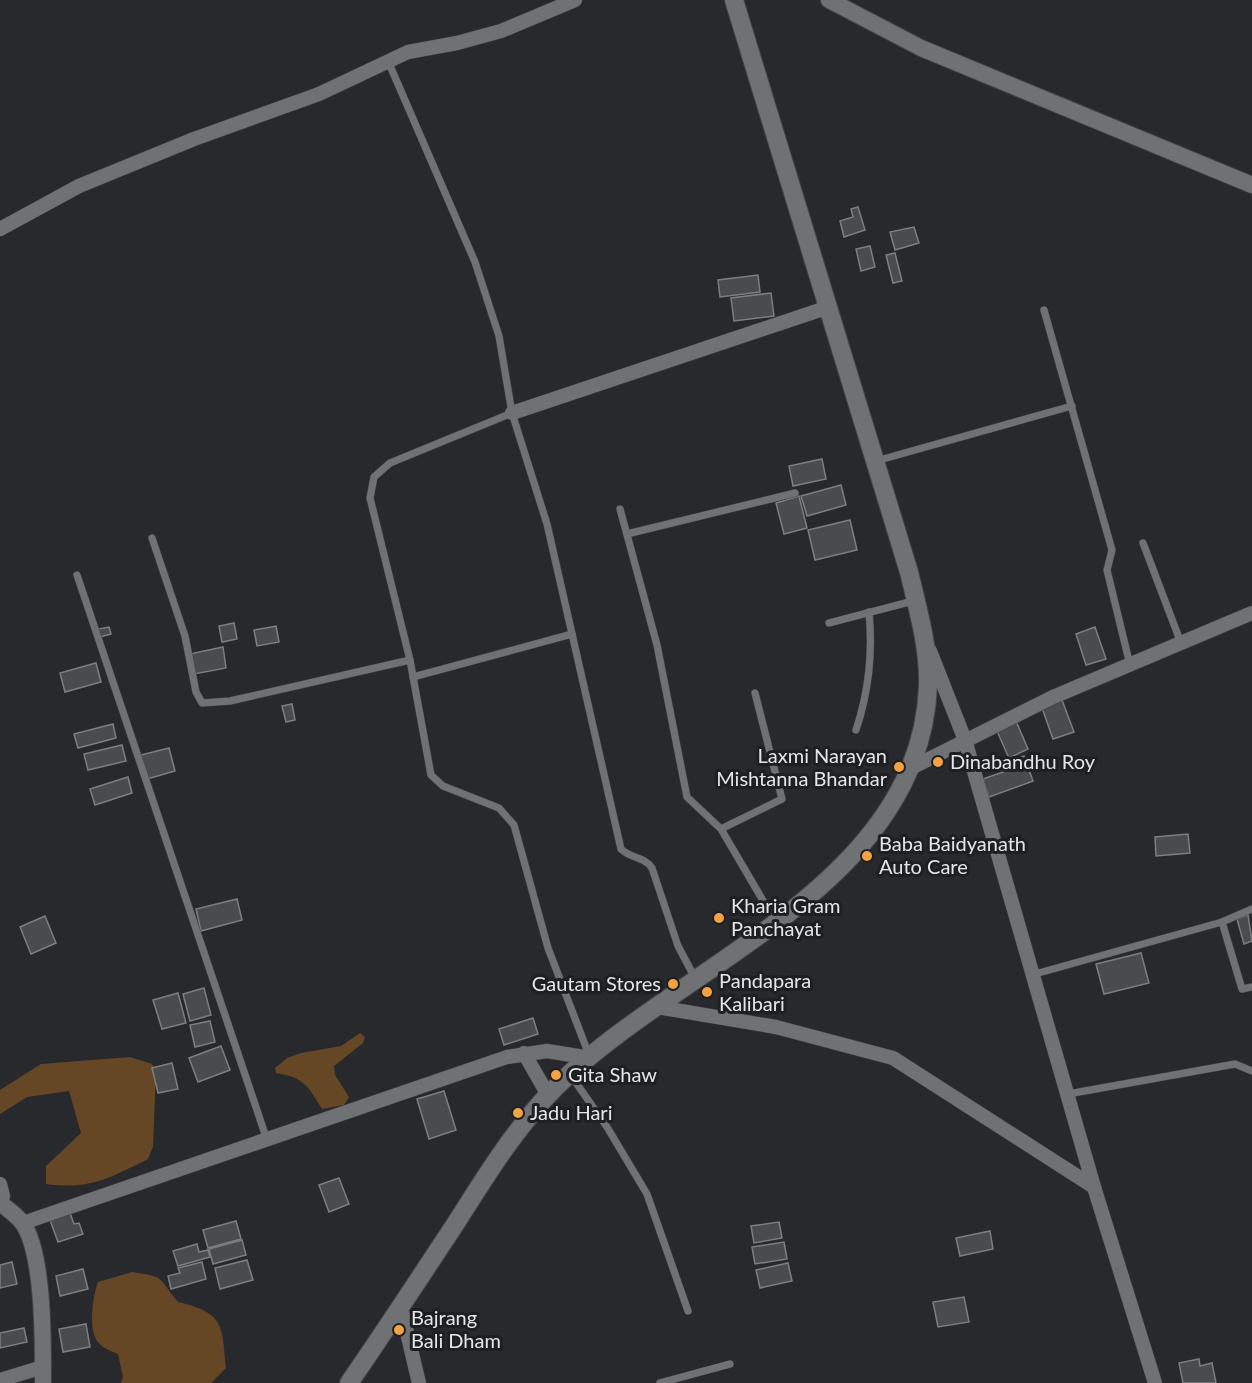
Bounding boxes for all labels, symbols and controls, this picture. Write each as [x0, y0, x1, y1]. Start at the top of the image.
place label: Laxmi Narayan Mishtanna Bhandar [716, 743, 888, 790]
place label: Dinabandhu Roy [950, 749, 1096, 773]
marker: Dinabandhu Roy [931, 755, 945, 769]
marker: Laxmi Narayan Mishtanna Bhandar [892, 760, 906, 774]
place label: Baba Baidyanath Auto Care [879, 831, 1026, 878]
marker: Baba Baidyanath Auto Care [860, 849, 874, 863]
place label: Kharia Gram Panchayat [731, 893, 840, 940]
marker: Kharia Gram Panchayat [712, 911, 726, 925]
place label: Pandapara Kalibari [719, 968, 811, 1015]
place label: Gautam Stores [532, 971, 661, 995]
marker: Gautam Stores [666, 977, 680, 991]
marker: Pandapara Kalibari [700, 985, 714, 999]
place label: Gita Shaw [568, 1062, 657, 1086]
marker: Gita Shaw [549, 1068, 563, 1082]
place label: Jadu Hari [530, 1100, 612, 1124]
marker: Jadu Hari [511, 1106, 525, 1120]
place label: Bajrang Bali Dham [411, 1305, 501, 1352]
marker: Bajrang Bali Dham [392, 1323, 406, 1337]

